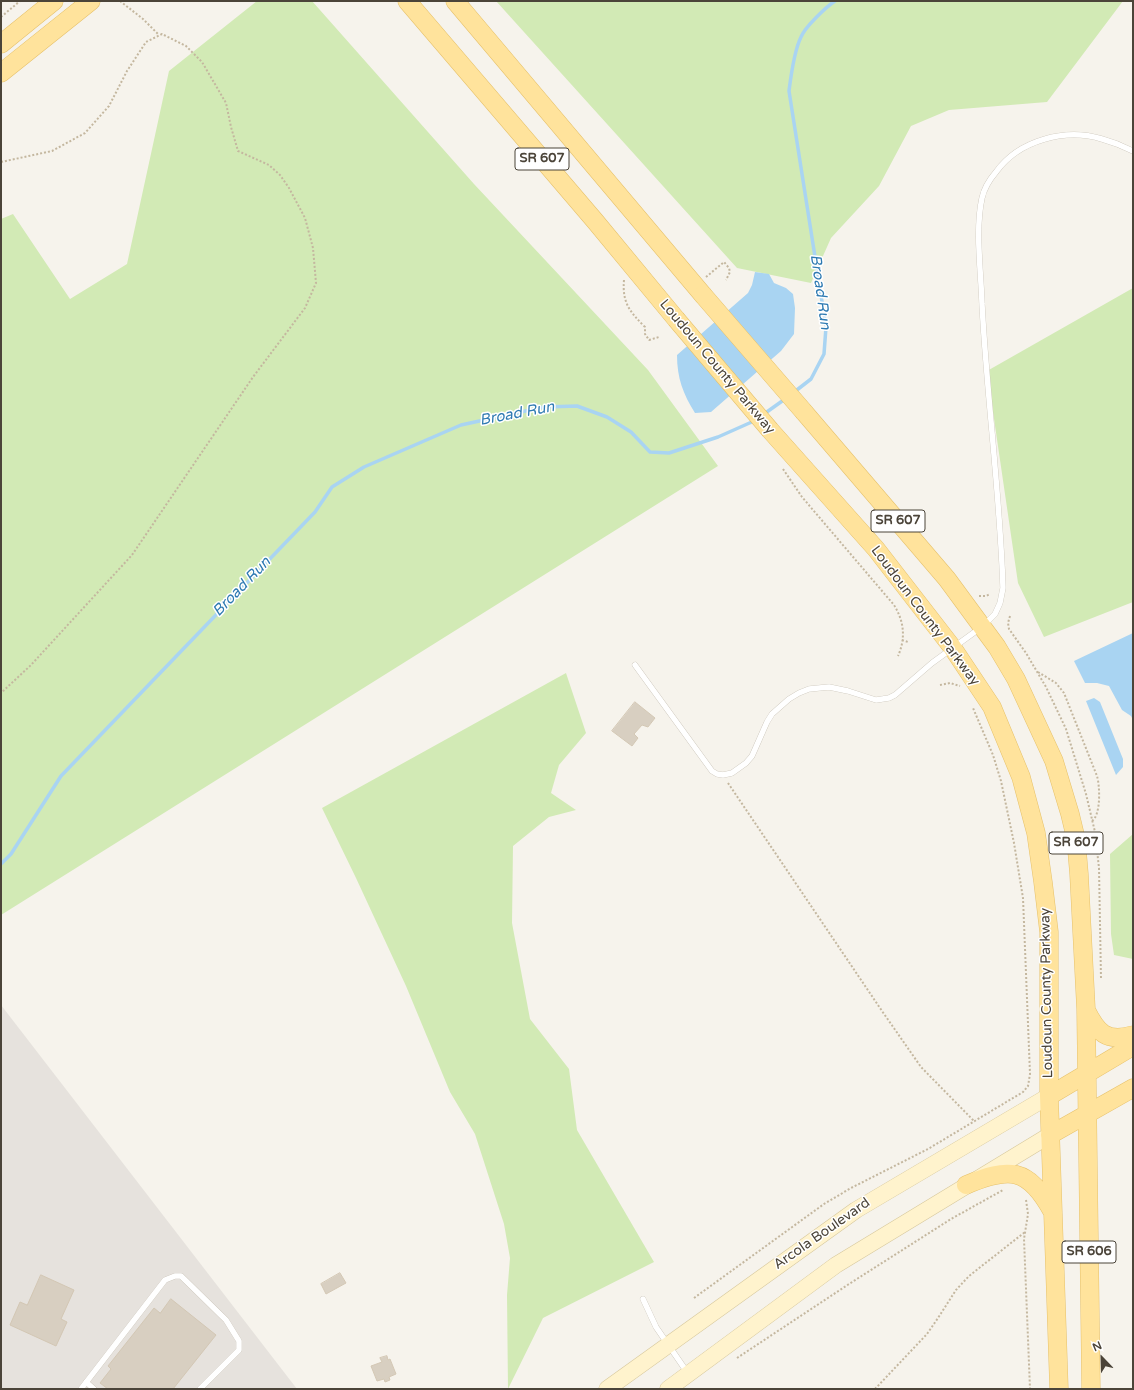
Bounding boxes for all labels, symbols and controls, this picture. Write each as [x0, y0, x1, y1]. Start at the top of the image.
road number: SR 607 [515, 148, 569, 170]
water label: Broad Run [806, 253, 834, 331]
street label: Loudoun County Parkway [656, 296, 778, 438]
water label: Broad Run [478, 398, 556, 430]
road number: SR 607 [871, 510, 925, 532]
street label: Loudoun County Parkway [867, 543, 983, 689]
water label: Broad Run [209, 554, 275, 620]
road number: SR 607 [1049, 832, 1103, 854]
street label: Loudoun County Parkway [1037, 908, 1057, 1078]
street label: Arcola Boulevard [771, 1195, 873, 1273]
road number: SR 606 [1062, 1241, 1116, 1263]
north arrow [1082, 1338, 1122, 1378]
text: N [1091, 1339, 1104, 1354]

